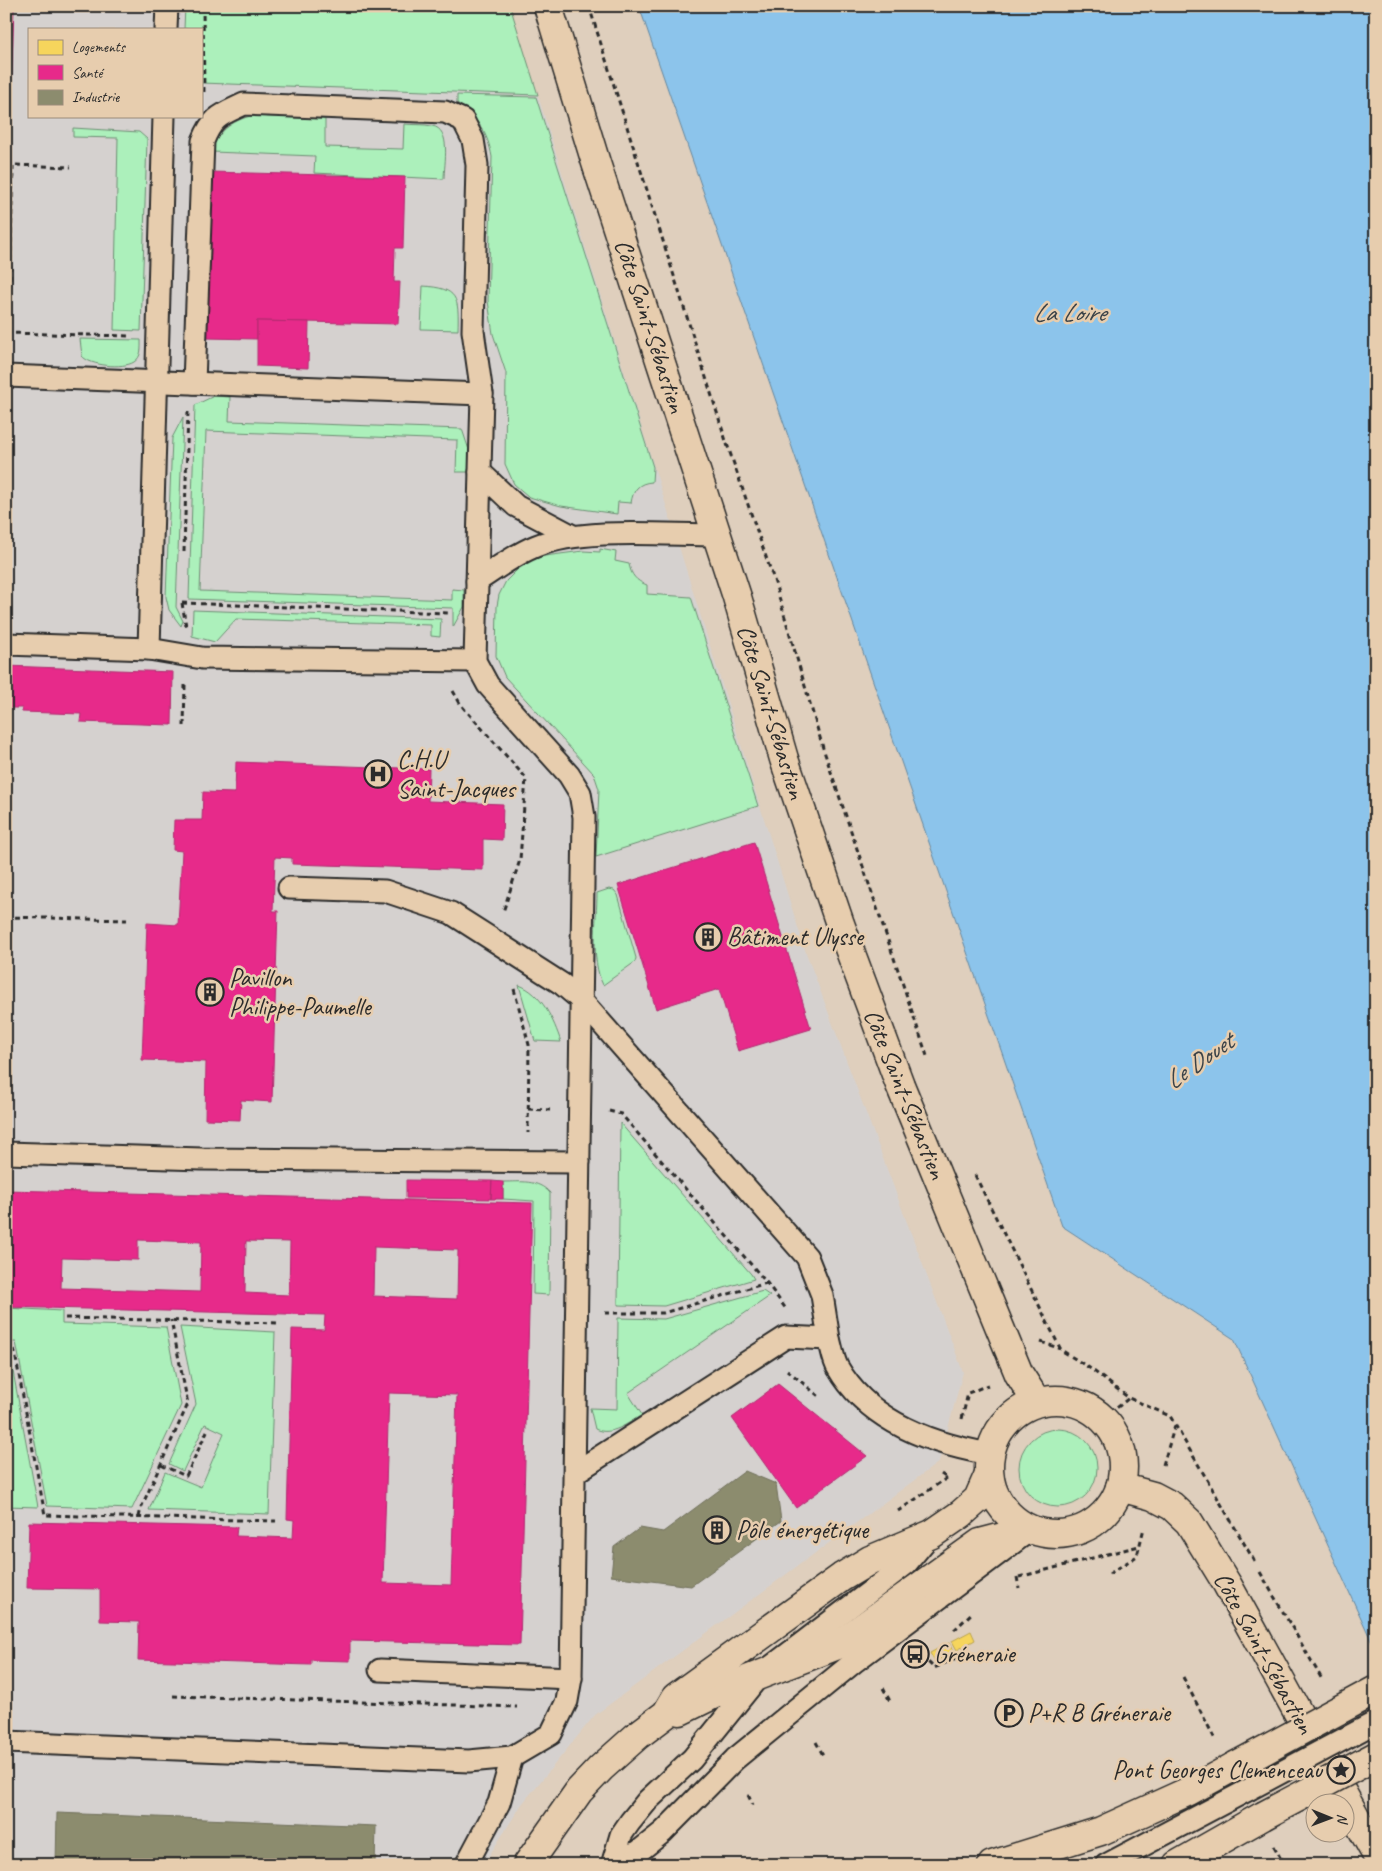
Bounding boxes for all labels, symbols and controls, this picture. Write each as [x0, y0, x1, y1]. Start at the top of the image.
legend [28, 28, 202, 118]
text: Logements [72, 38, 127, 57]
text: Santé [72, 64, 104, 83]
text: Industrie [72, 88, 120, 107]
street label: Côte Saint-Sébastien [607, 235, 693, 417]
water label: La Loire [1033, 296, 1109, 329]
street label: Côte Saint-Sébastien [729, 621, 813, 804]
place label: C.H.U Saint-Jacques [397, 744, 517, 805]
hospital icon: C.H.U Saint-Jacques [363, 759, 393, 789]
place label: Bâtiment Ulysse [727, 921, 865, 953]
building icon: Bâtiment Ulysse [693, 922, 723, 952]
place label: Pavillon Philippe-Paumelle [229, 962, 373, 1023]
building icon: Pavillon Philippe-Paumelle [195, 977, 225, 1007]
street label: Côte Saint-Sébastien [856, 1004, 954, 1184]
water label: Le Douet [1158, 1022, 1244, 1097]
place label: Pôle énergétique [736, 1514, 870, 1546]
building icon: Pôle énergétique [702, 1515, 732, 1545]
street label: Côte Saint-Sébastien [1206, 1566, 1322, 1740]
place label: Gréneraie [934, 1638, 1016, 1670]
bus stop icon: Gréneraie [900, 1639, 930, 1669]
place label: P+R B Gréneraie [1028, 1697, 1172, 1729]
parking icon: P+R B Gréneraie [994, 1698, 1024, 1728]
place label: Pont Georges Clemenceau [1113, 1754, 1324, 1786]
place icon: Pont Georges Clemenceau [1326, 1755, 1356, 1785]
north arrow [1304, 1794, 1354, 1844]
text: N [1334, 1814, 1351, 1825]

